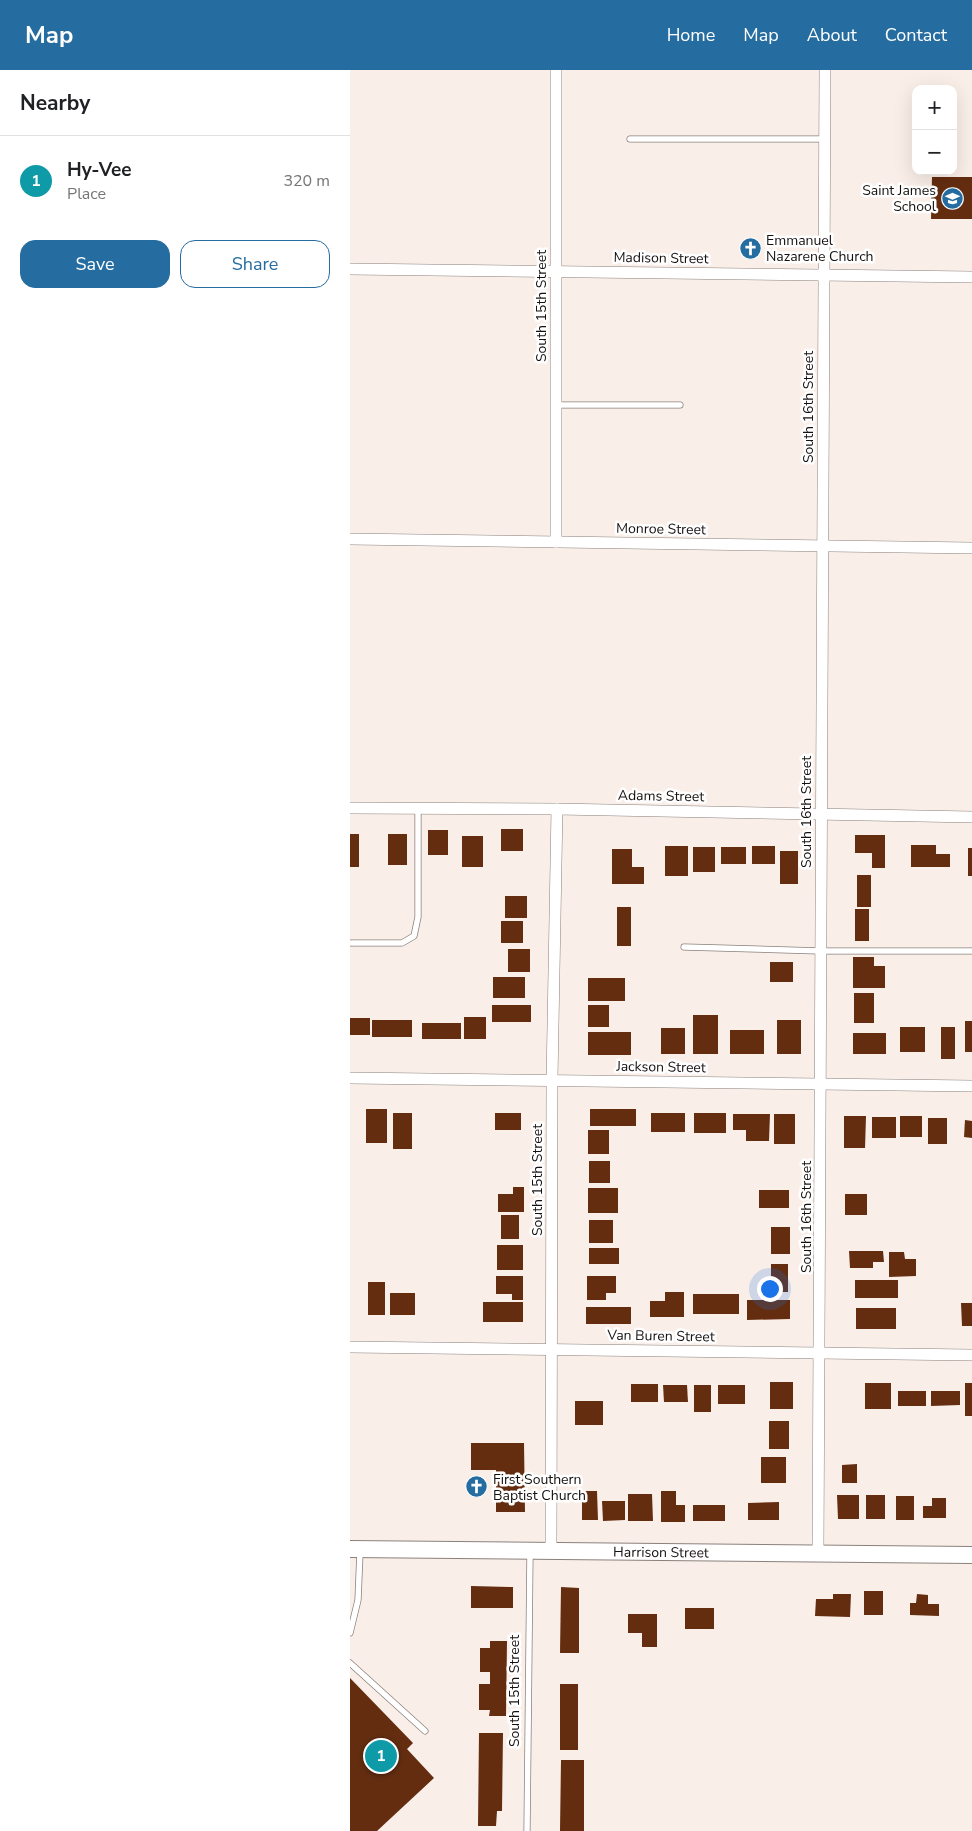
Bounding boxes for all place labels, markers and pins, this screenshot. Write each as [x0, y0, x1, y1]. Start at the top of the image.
place label: Saint James School [862, 181, 937, 216]
school or university icon: Saint James School [940, 186, 964, 210]
place label: Emmanuel Nazarene Church [766, 231, 874, 266]
church icon: Emmanuel Nazarene Church [738, 236, 762, 260]
place label: First Southern Baptist Church [493, 1470, 586, 1505]
church icon: First Southern Baptist Church [465, 1475, 489, 1499]
pin: 1 [365, 1737, 397, 1775]

